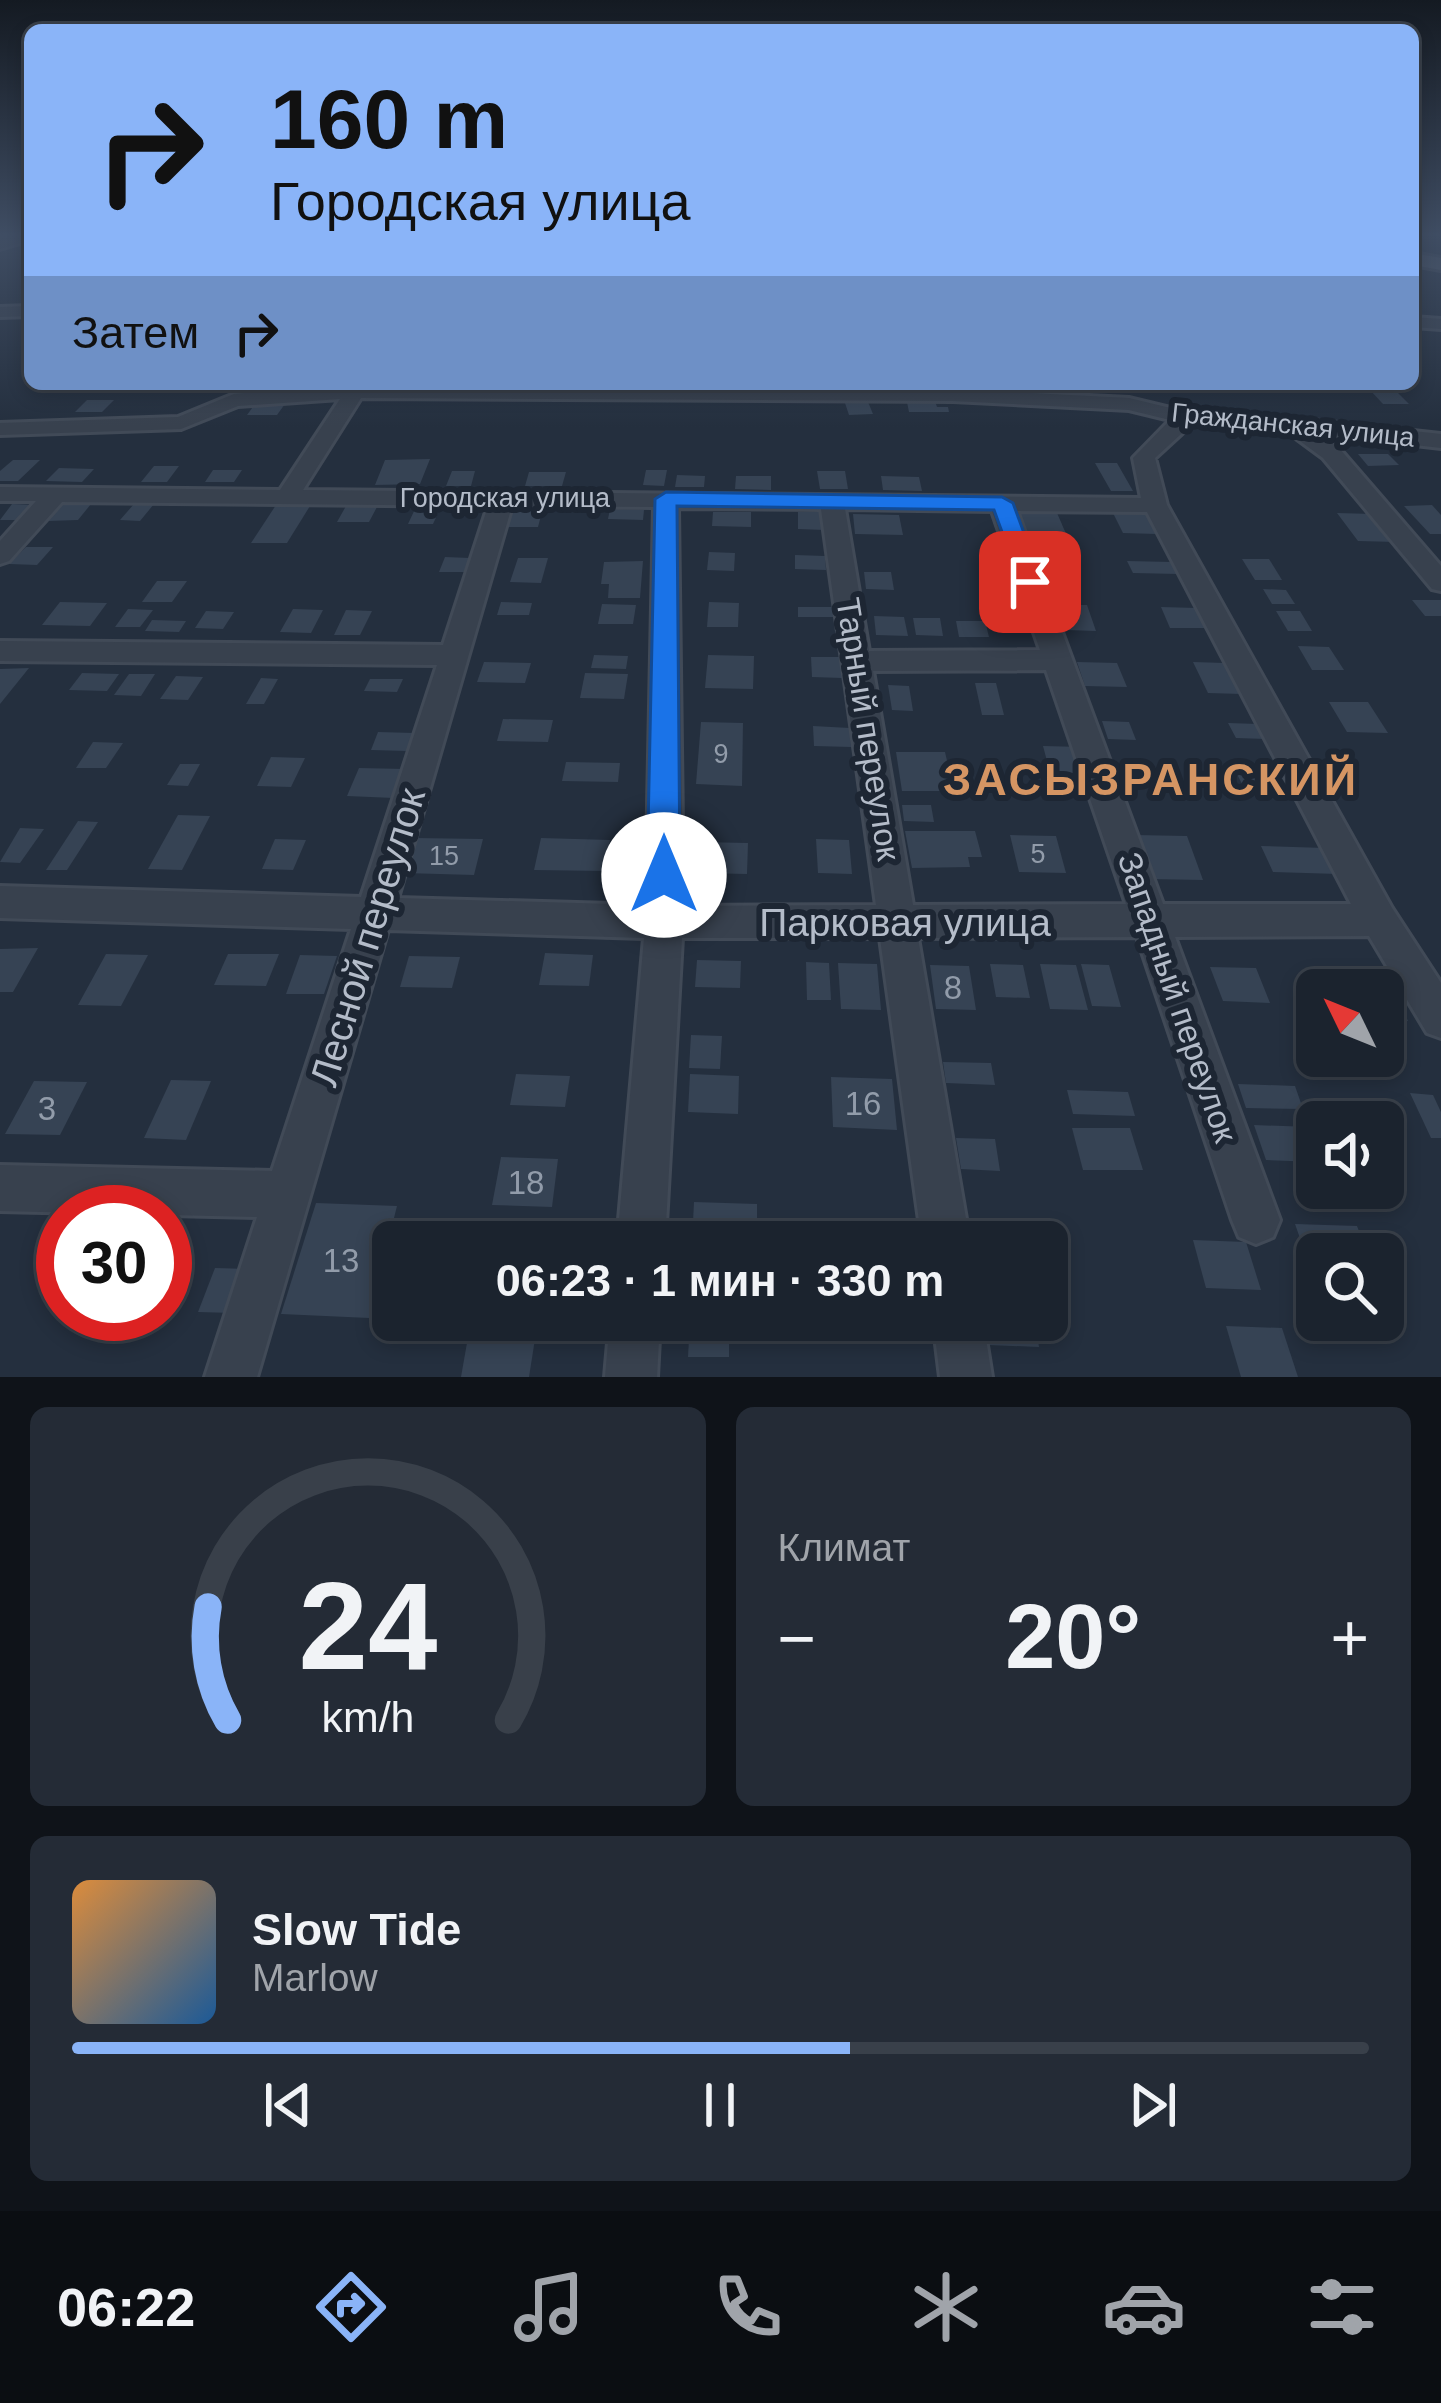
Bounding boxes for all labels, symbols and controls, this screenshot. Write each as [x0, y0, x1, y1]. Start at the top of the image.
icon: right [72, 72, 228, 228]
text: 160 m [270, 72, 508, 166]
text: Городская улица [270, 171, 691, 231]
icon: right [223, 300, 289, 366]
text: Затем [72, 307, 199, 358]
street label: Гражданская улица [1170, 397, 1417, 453]
street label: Городская улица [400, 483, 611, 513]
pin [979, 531, 1081, 633]
icon: arrive [997, 549, 1063, 615]
street label: Тарный переулок [829, 595, 908, 864]
house number: 9 [713, 739, 729, 769]
district label: ЗАСЫЗРАНСКИЙ [943, 754, 1359, 805]
street label: Лесной переулок [302, 782, 433, 1091]
position arrow [601, 812, 727, 938]
house number: 5 [1030, 839, 1046, 869]
house number: 15 [429, 841, 459, 871]
street label: Западный переулок [1111, 847, 1245, 1147]
street label: Парковая улица [759, 901, 1051, 944]
house number: 8 [944, 969, 962, 1006]
north arrow [1296, 969, 1404, 1077]
map controls [1296, 969, 1404, 1341]
house number: 16 [845, 1085, 881, 1122]
house number: 3 [38, 1090, 56, 1127]
button: sound [1296, 1101, 1404, 1209]
house number: 18 [508, 1164, 544, 1201]
speed limit sign: 30 [36, 1185, 192, 1341]
button: search [1296, 1233, 1404, 1341]
house number: 13 [323, 1242, 359, 1279]
text: 06:23 · 1 мин · 330 m [496, 1255, 944, 1306]
text: Климат [778, 1526, 910, 1569]
text: 24 [298, 1556, 437, 1695]
text: 20° [1005, 1587, 1141, 1687]
text: − [778, 1601, 816, 1675]
text: + [1330, 1601, 1369, 1675]
text: km/h [321, 1692, 414, 1740]
text: Slow Tide [252, 1904, 461, 1955]
text: Marlow [252, 1956, 378, 1999]
icon: previous [255, 2072, 321, 2138]
icon: pause [687, 2072, 753, 2138]
icon: next [1120, 2072, 1186, 2138]
icon: directions [309, 2265, 393, 2349]
icon: music [507, 2265, 591, 2349]
icon: phone [706, 2265, 790, 2349]
icon: climate [904, 2265, 988, 2349]
icon: car [1102, 2265, 1186, 2349]
icon: filters [1300, 2265, 1384, 2349]
text: 06:22 [57, 2277, 195, 2337]

